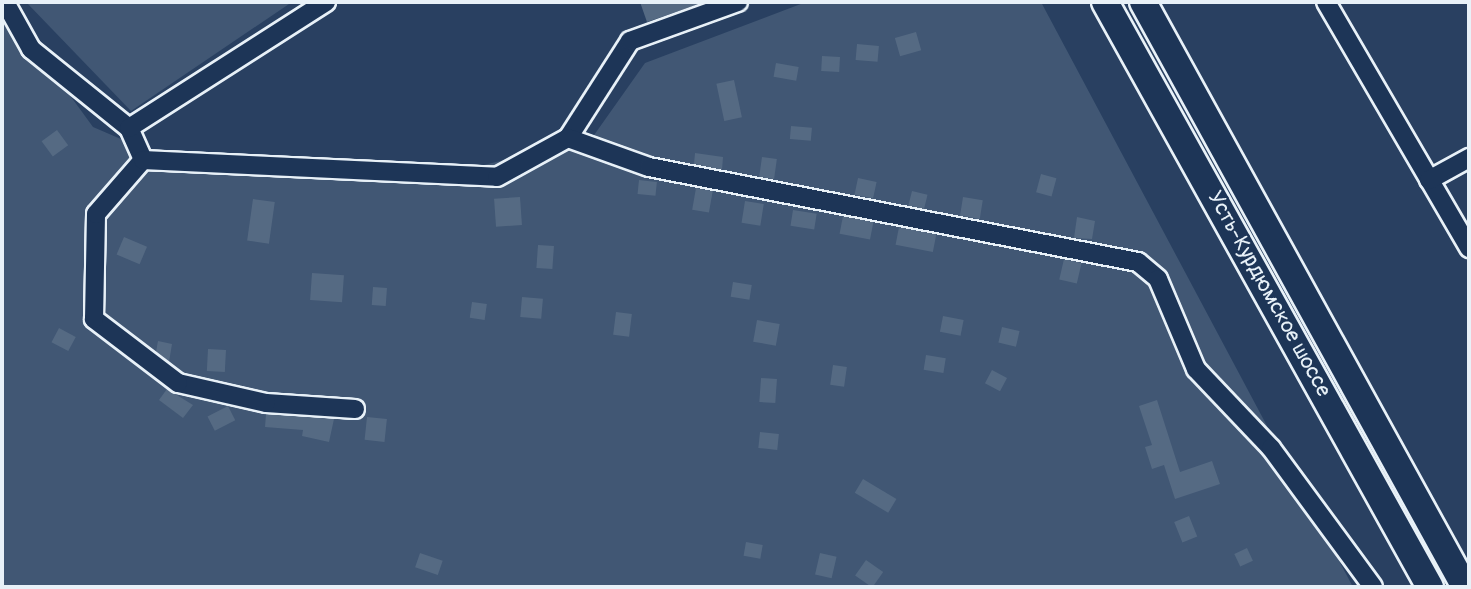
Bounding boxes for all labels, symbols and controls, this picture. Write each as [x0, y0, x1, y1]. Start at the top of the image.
street label: Усть-Курдюмское шоссе [1202, 187, 1336, 401]

